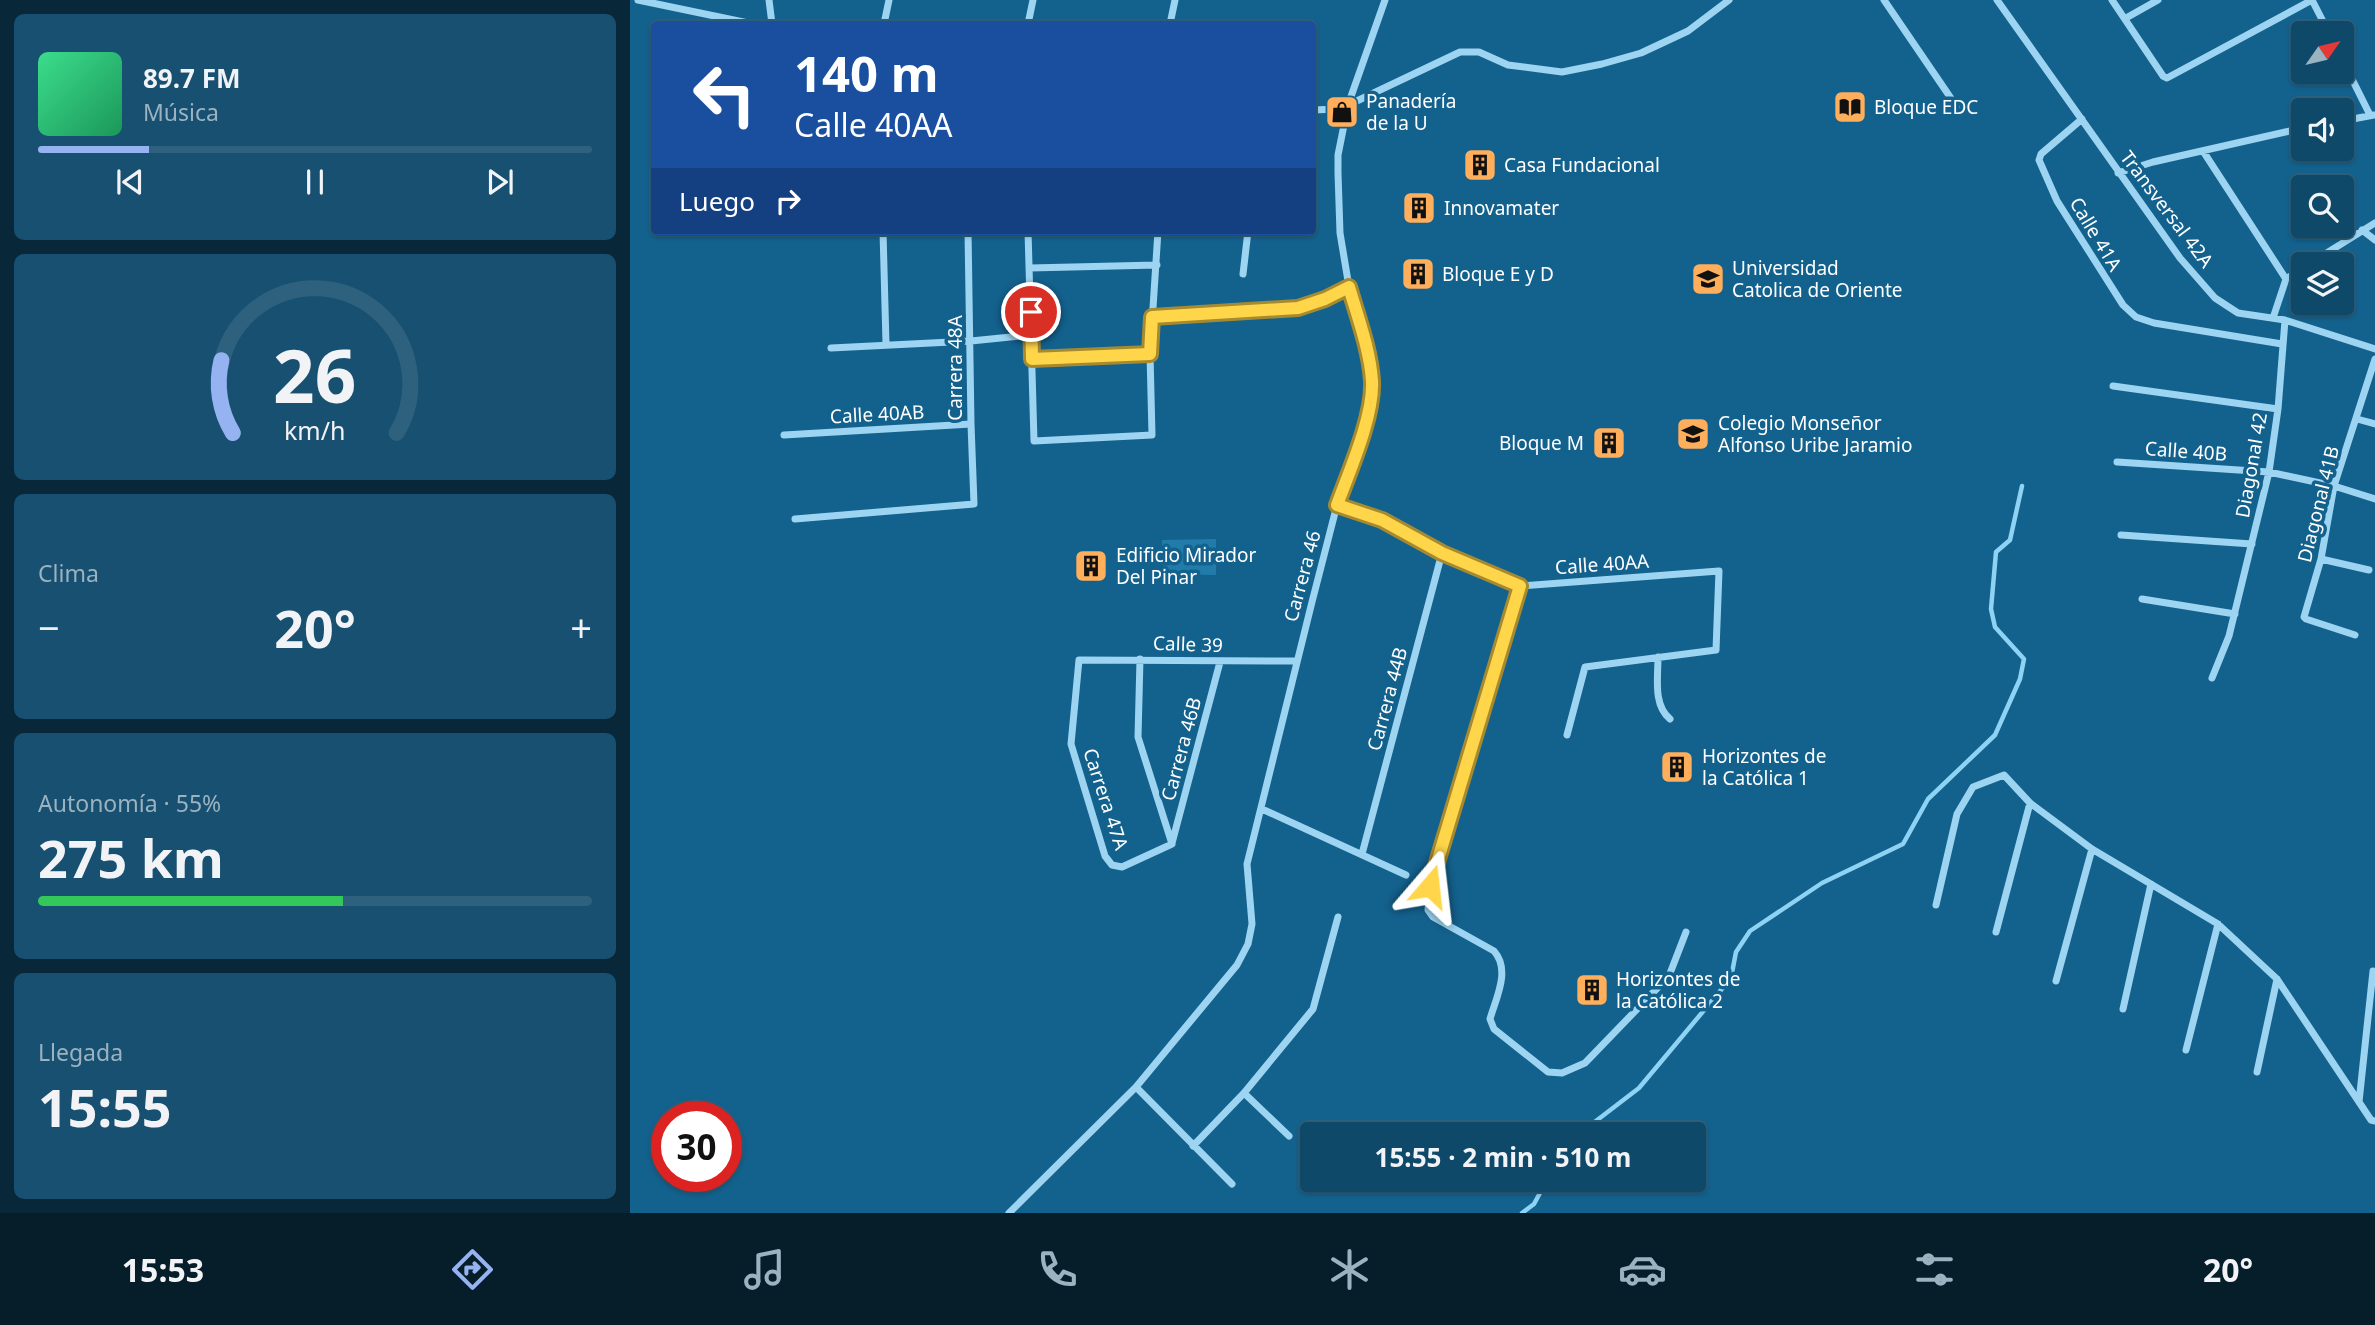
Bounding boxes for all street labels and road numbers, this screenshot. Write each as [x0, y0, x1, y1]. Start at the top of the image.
street label: Transversal 42A [2114, 145, 2220, 274]
street label: Calle 41A [2064, 192, 2129, 277]
street label: Carrera 48A [942, 314, 968, 421]
street label: Calle 40AB [829, 399, 925, 429]
street label: Diagonal 42 [2229, 410, 2273, 520]
street label: Calle 40B [2144, 435, 2228, 467]
street label: Diagonal 41B [2291, 443, 2345, 565]
street label: Carrera 46 [1277, 527, 1327, 625]
street label: Calle 40AA [1554, 548, 1651, 580]
street label: Calle 39 [1153, 630, 1223, 658]
street label: Carrera 44B [1361, 645, 1413, 753]
street label: Carrera 46B [1155, 695, 1207, 803]
street label: Carrera 47A [1077, 745, 1135, 854]

